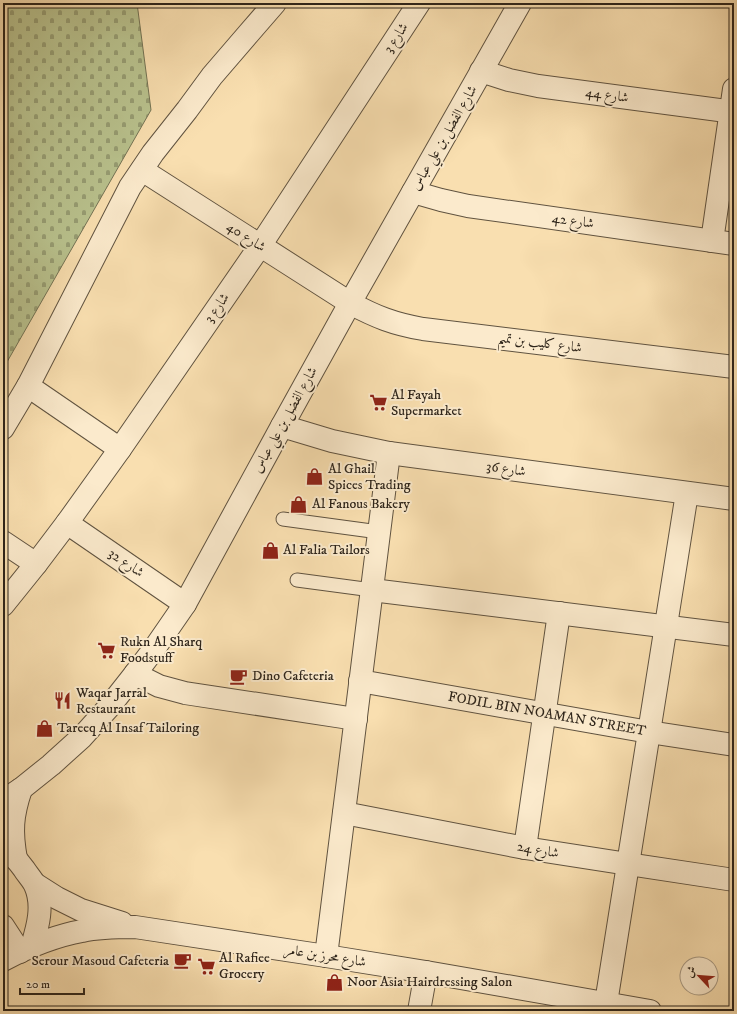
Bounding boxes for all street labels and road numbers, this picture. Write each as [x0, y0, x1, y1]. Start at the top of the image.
street label: شارع 3 [380, 19, 414, 58]
street label: شارع الفضل بن علي عباس [407, 82, 484, 195]
street label: شارع 44 [584, 83, 630, 109]
street label: شارع 42 [551, 209, 595, 235]
street label: شارع 40 [222, 218, 269, 258]
street label: شارع 3 [200, 289, 235, 328]
street label: شارع كليب بن تميم [497, 329, 583, 361]
street label: شارع الفضل بن علي عباس [248, 364, 324, 478]
street label: شارع 36 [485, 457, 527, 483]
street label: شارع 32 [104, 545, 147, 583]
street label: FODIL BIN NOAMAN STREET [447, 688, 648, 740]
street label: شارع 24 [515, 837, 560, 865]
street label: شارع محرز بن عامر [282, 941, 367, 973]

